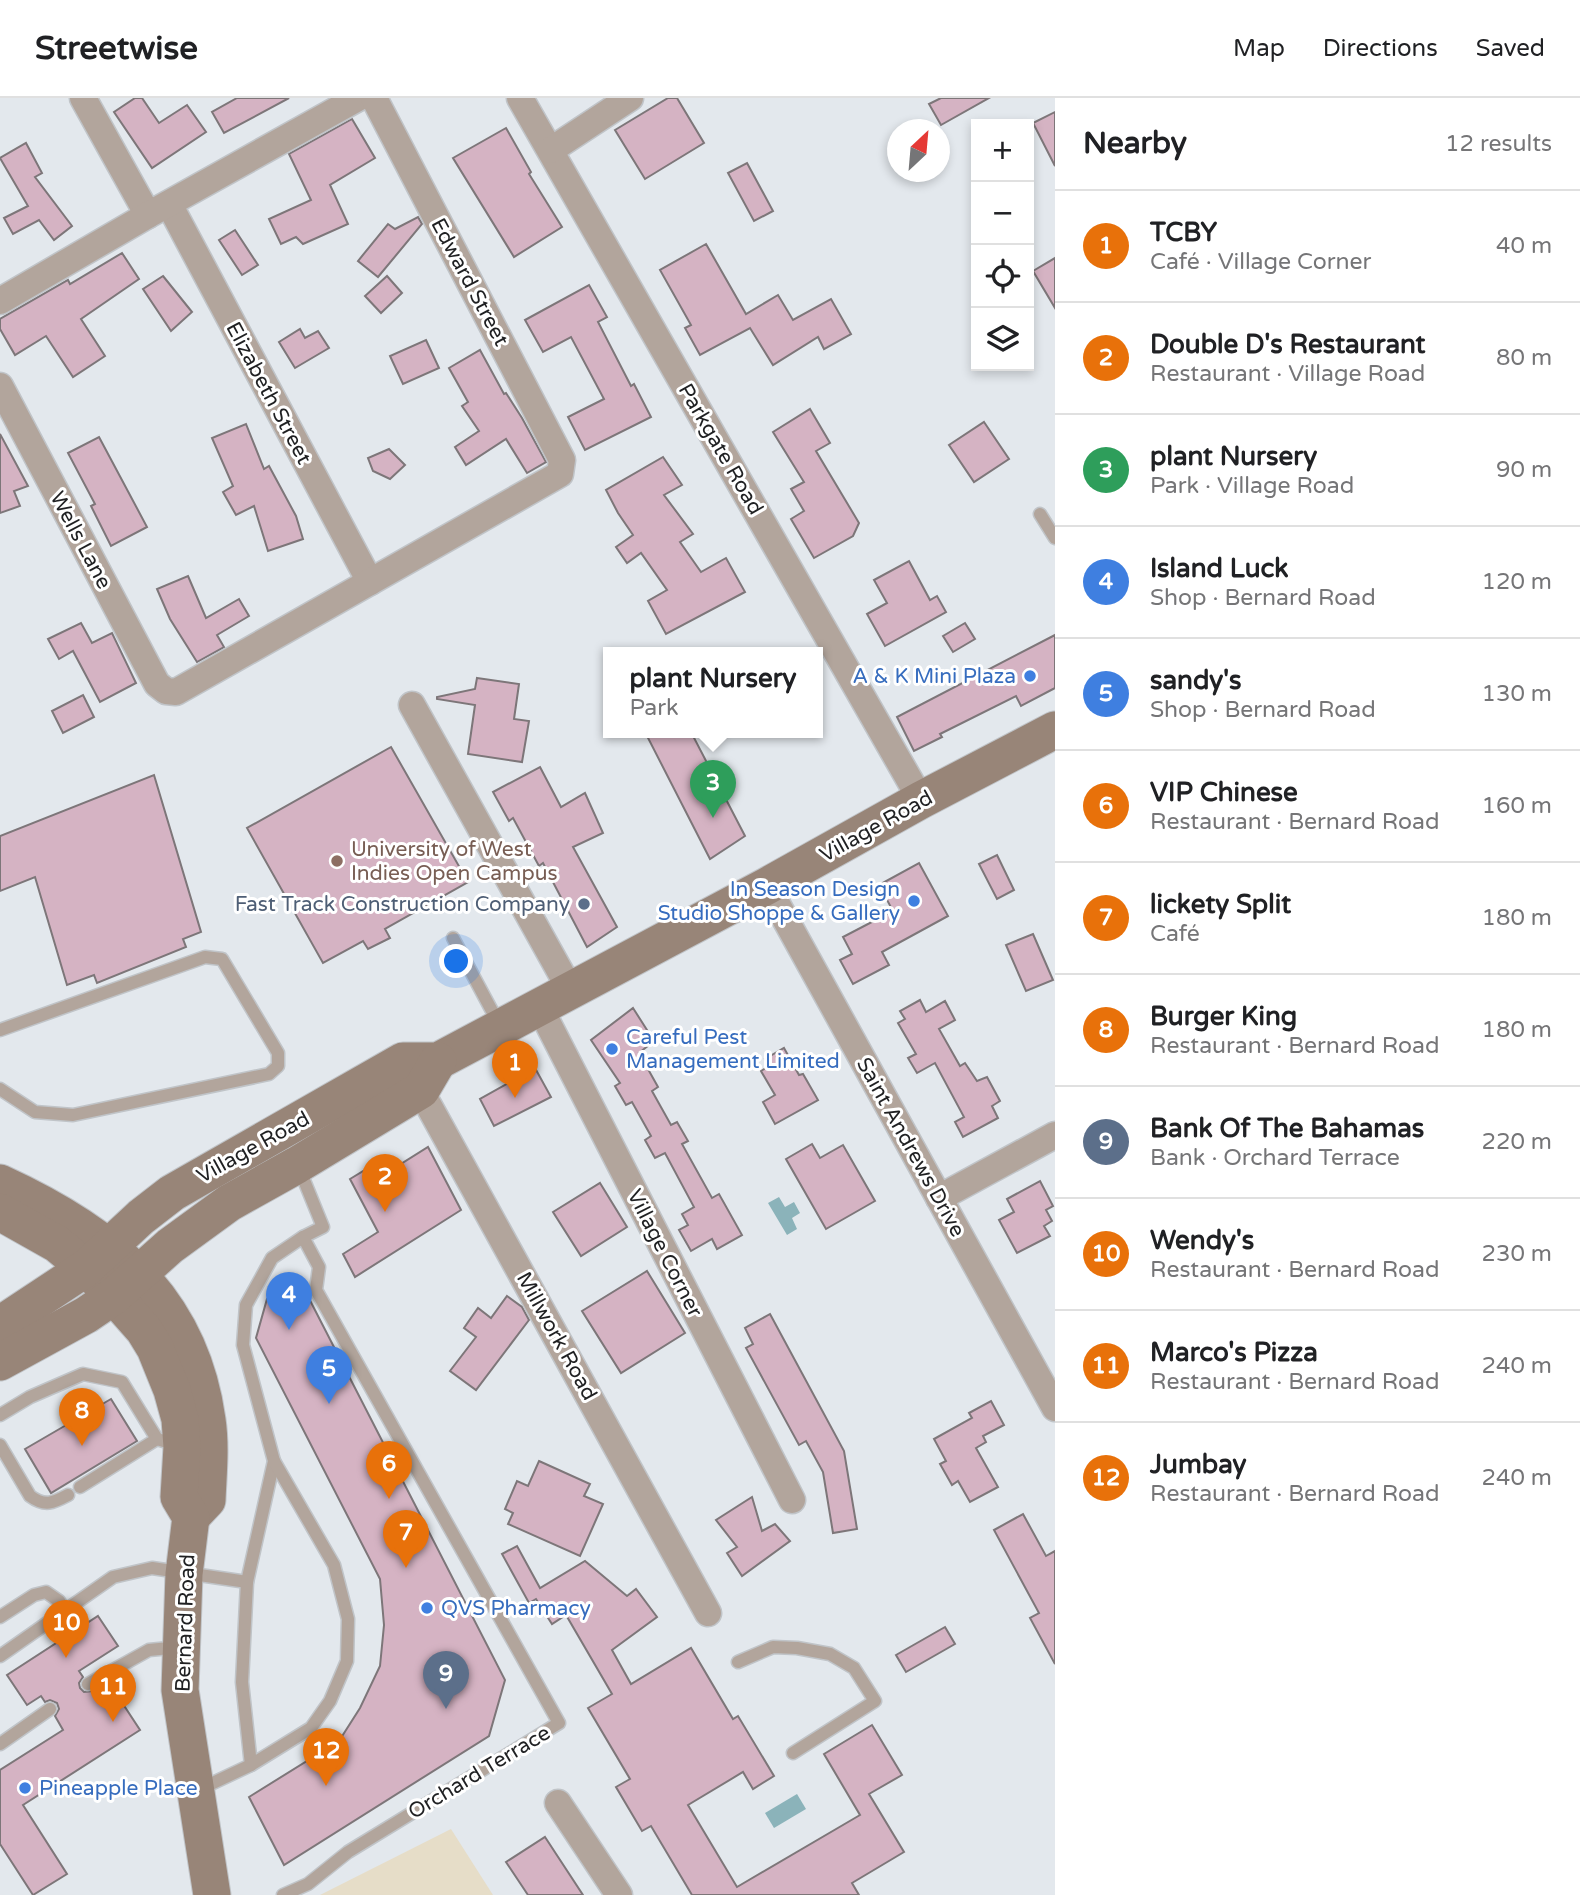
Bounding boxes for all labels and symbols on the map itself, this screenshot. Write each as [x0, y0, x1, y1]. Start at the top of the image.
north arrow [887, 119, 950, 182]
street label: Edward Street [425, 214, 514, 350]
street label: Elizabeth Street [221, 318, 317, 469]
street label: Parkgate Road [673, 379, 768, 519]
street label: Wells Lane [44, 487, 117, 593]
place label: A & K Mini Plaza [852, 664, 1016, 689]
marker: A & K Mini Plaza [1022, 668, 1038, 684]
pin: 3 [690, 760, 736, 818]
street label: Village Road [815, 785, 937, 868]
place label: University of West Indies Open Campus [351, 837, 558, 886]
marker: University of West Indies Open Campus [329, 853, 345, 869]
place label: In Season Design Studio Shoppe & Gallery [658, 877, 900, 926]
place label: Fast Track Construction Company [235, 892, 570, 917]
marker: In Season Design Studio Shoppe & Gallery [906, 893, 922, 909]
marker: Fast Track Construction Company [576, 896, 592, 912]
your location [439, 944, 473, 978]
place label: Careful Pest Management Limited [626, 1025, 840, 1074]
pin: 1 [492, 1040, 538, 1098]
marker: Careful Pest Management Limited [604, 1041, 620, 1057]
street label: Saint Andrews Drive [851, 1053, 970, 1241]
street label: Village Road [192, 1106, 314, 1189]
pin: 2 [362, 1154, 408, 1212]
street label: Village Corner [622, 1185, 708, 1321]
street label: Millwork Road [511, 1268, 602, 1405]
pin: 4 [266, 1272, 312, 1330]
pin: 5 [306, 1346, 352, 1404]
pin: 8 [59, 1388, 105, 1446]
pin: 6 [366, 1441, 412, 1499]
pin: 7 [383, 1510, 429, 1568]
street label: Bernard Road [171, 1554, 200, 1693]
place label: QVS Pharmacy [441, 1596, 591, 1621]
pin: 10 [43, 1600, 89, 1658]
marker: QVS Pharmacy [419, 1600, 435, 1616]
pin: 9 [423, 1651, 469, 1709]
pin: 11 [90, 1664, 136, 1722]
street label: Orchard Terrace [404, 1720, 555, 1825]
pin: 12 [303, 1728, 349, 1786]
place label: Pineapple Place [39, 1776, 198, 1801]
marker: Pineapple Place [17, 1780, 33, 1796]

